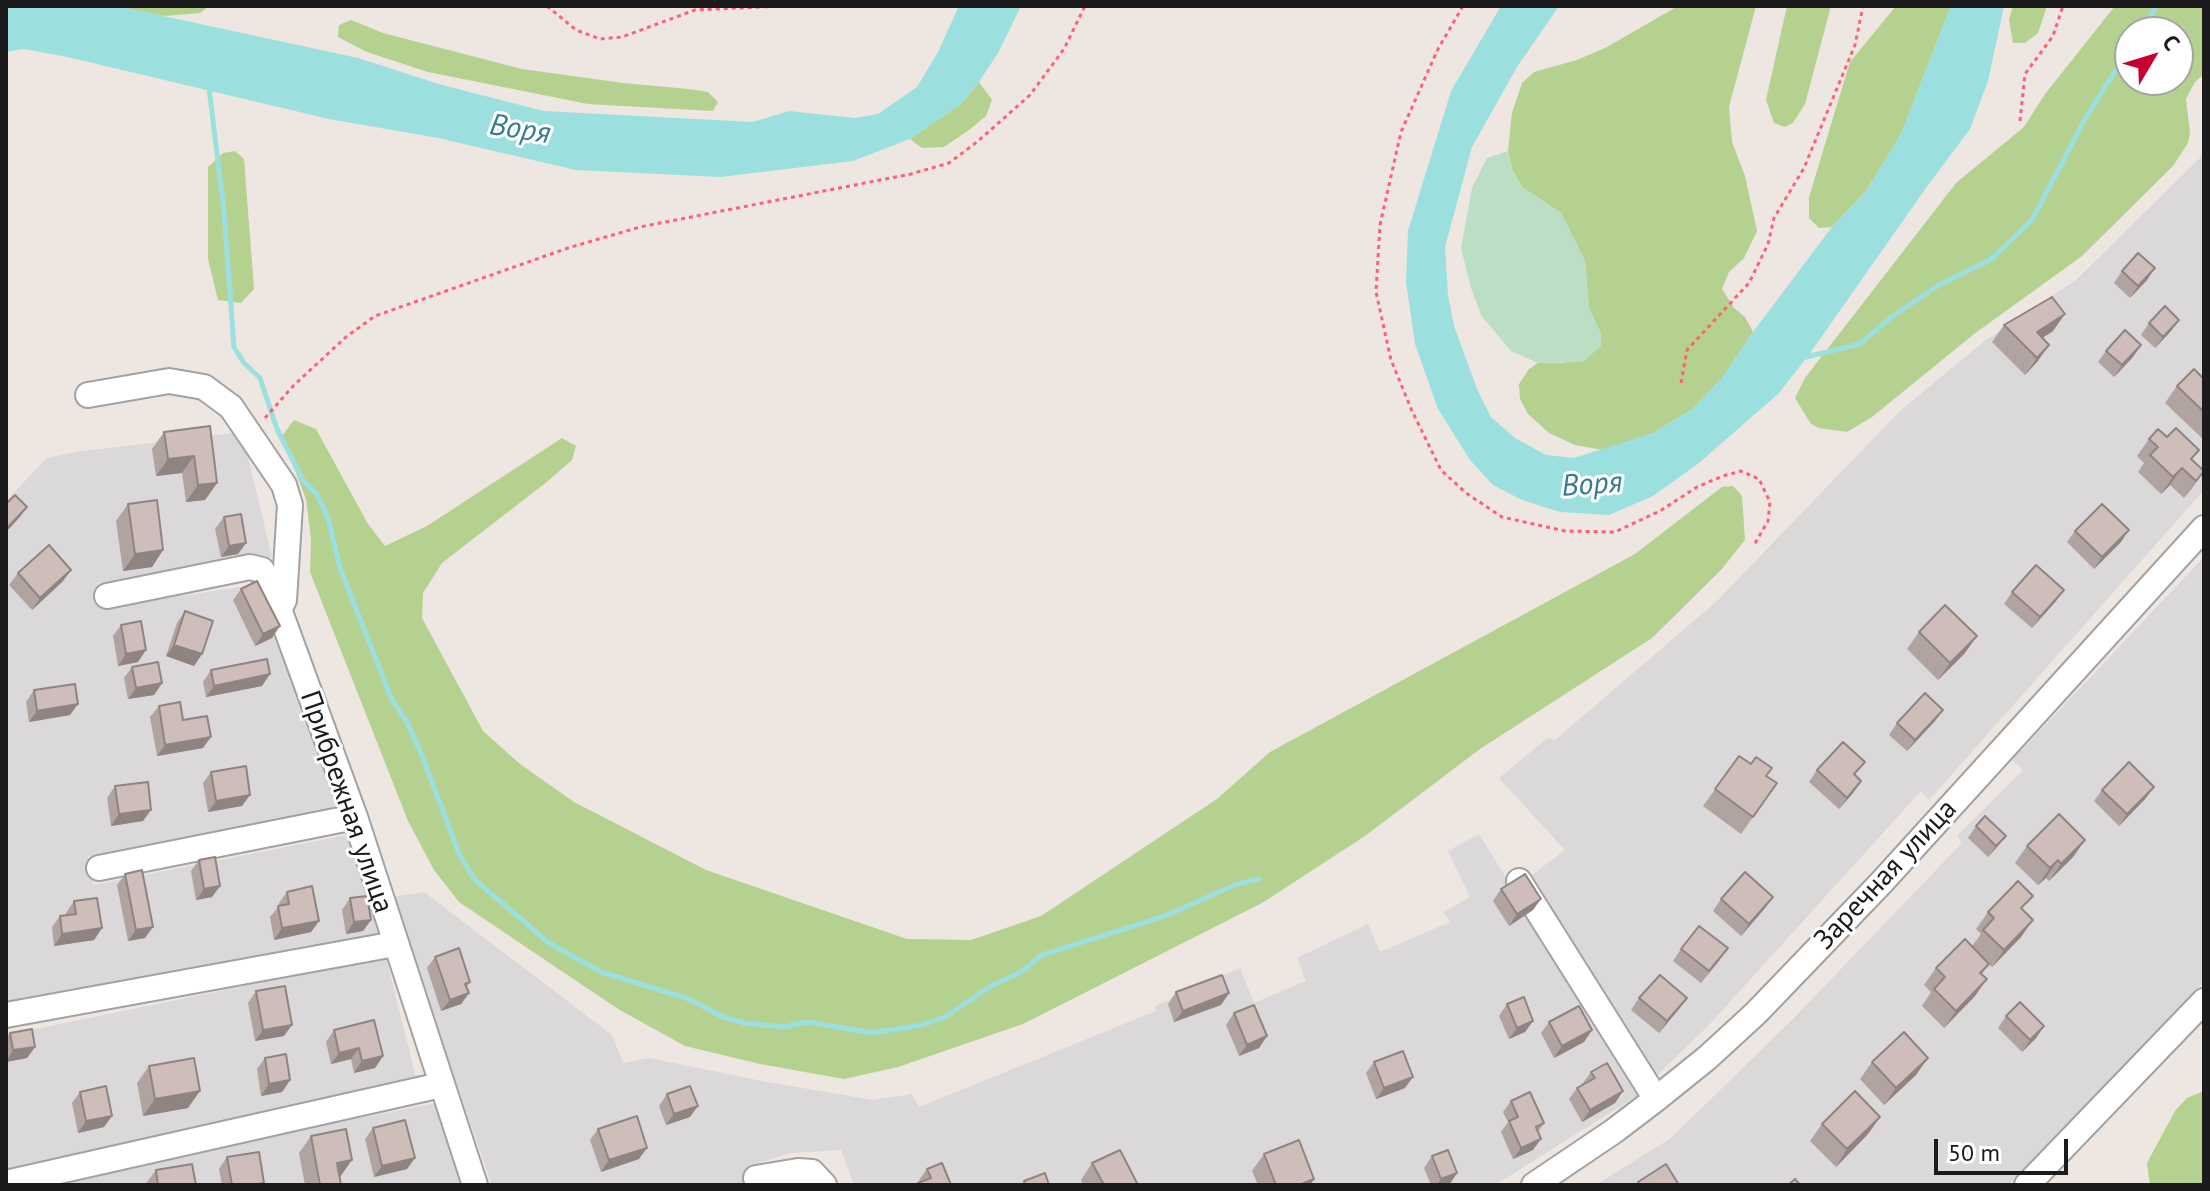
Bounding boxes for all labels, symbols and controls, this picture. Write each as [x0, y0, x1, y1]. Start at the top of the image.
north arrow [2114, 16, 2194, 96]
text: С [2157, 29, 2186, 56]
water label: Воря [487, 107, 553, 153]
water label: Воря [1560, 465, 1624, 505]
street label: Прибрежная улица [292, 687, 400, 917]
street label: Заречная улица [1808, 793, 1964, 957]
scale bar [1938, 1123, 2072, 1173]
text: 50 m [1948, 1137, 2000, 1168]

